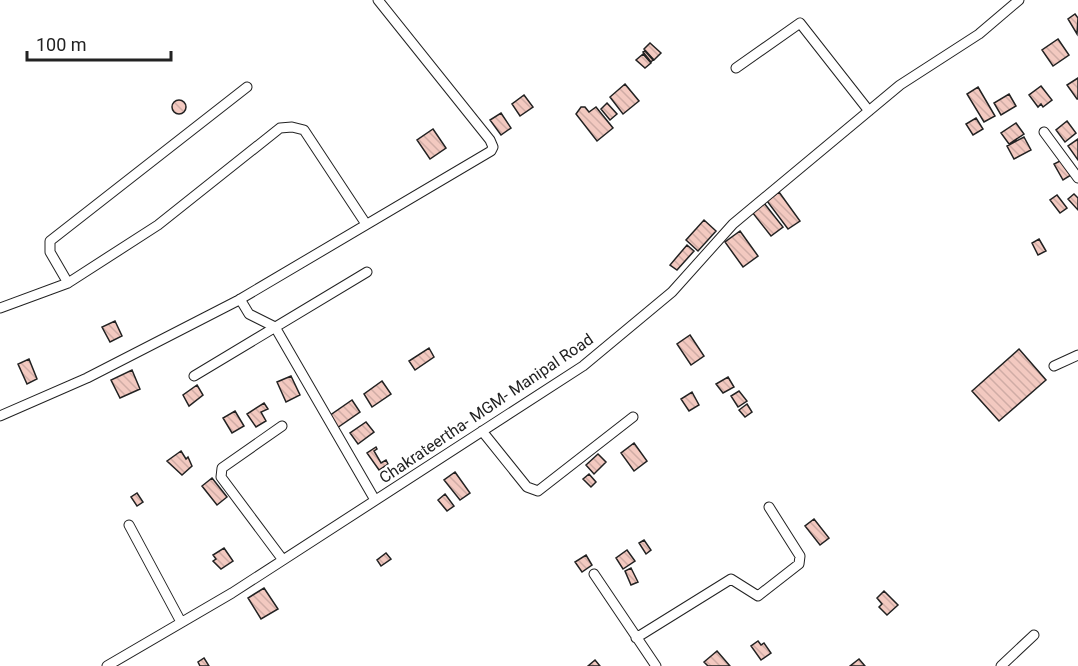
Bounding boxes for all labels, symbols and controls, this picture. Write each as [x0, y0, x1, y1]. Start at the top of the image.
scale bar [27, 24, 171, 62]
text: 100 m [36, 34, 87, 55]
street label: Chakrateertha- MGM- Manipal Road [376, 330, 597, 487]

